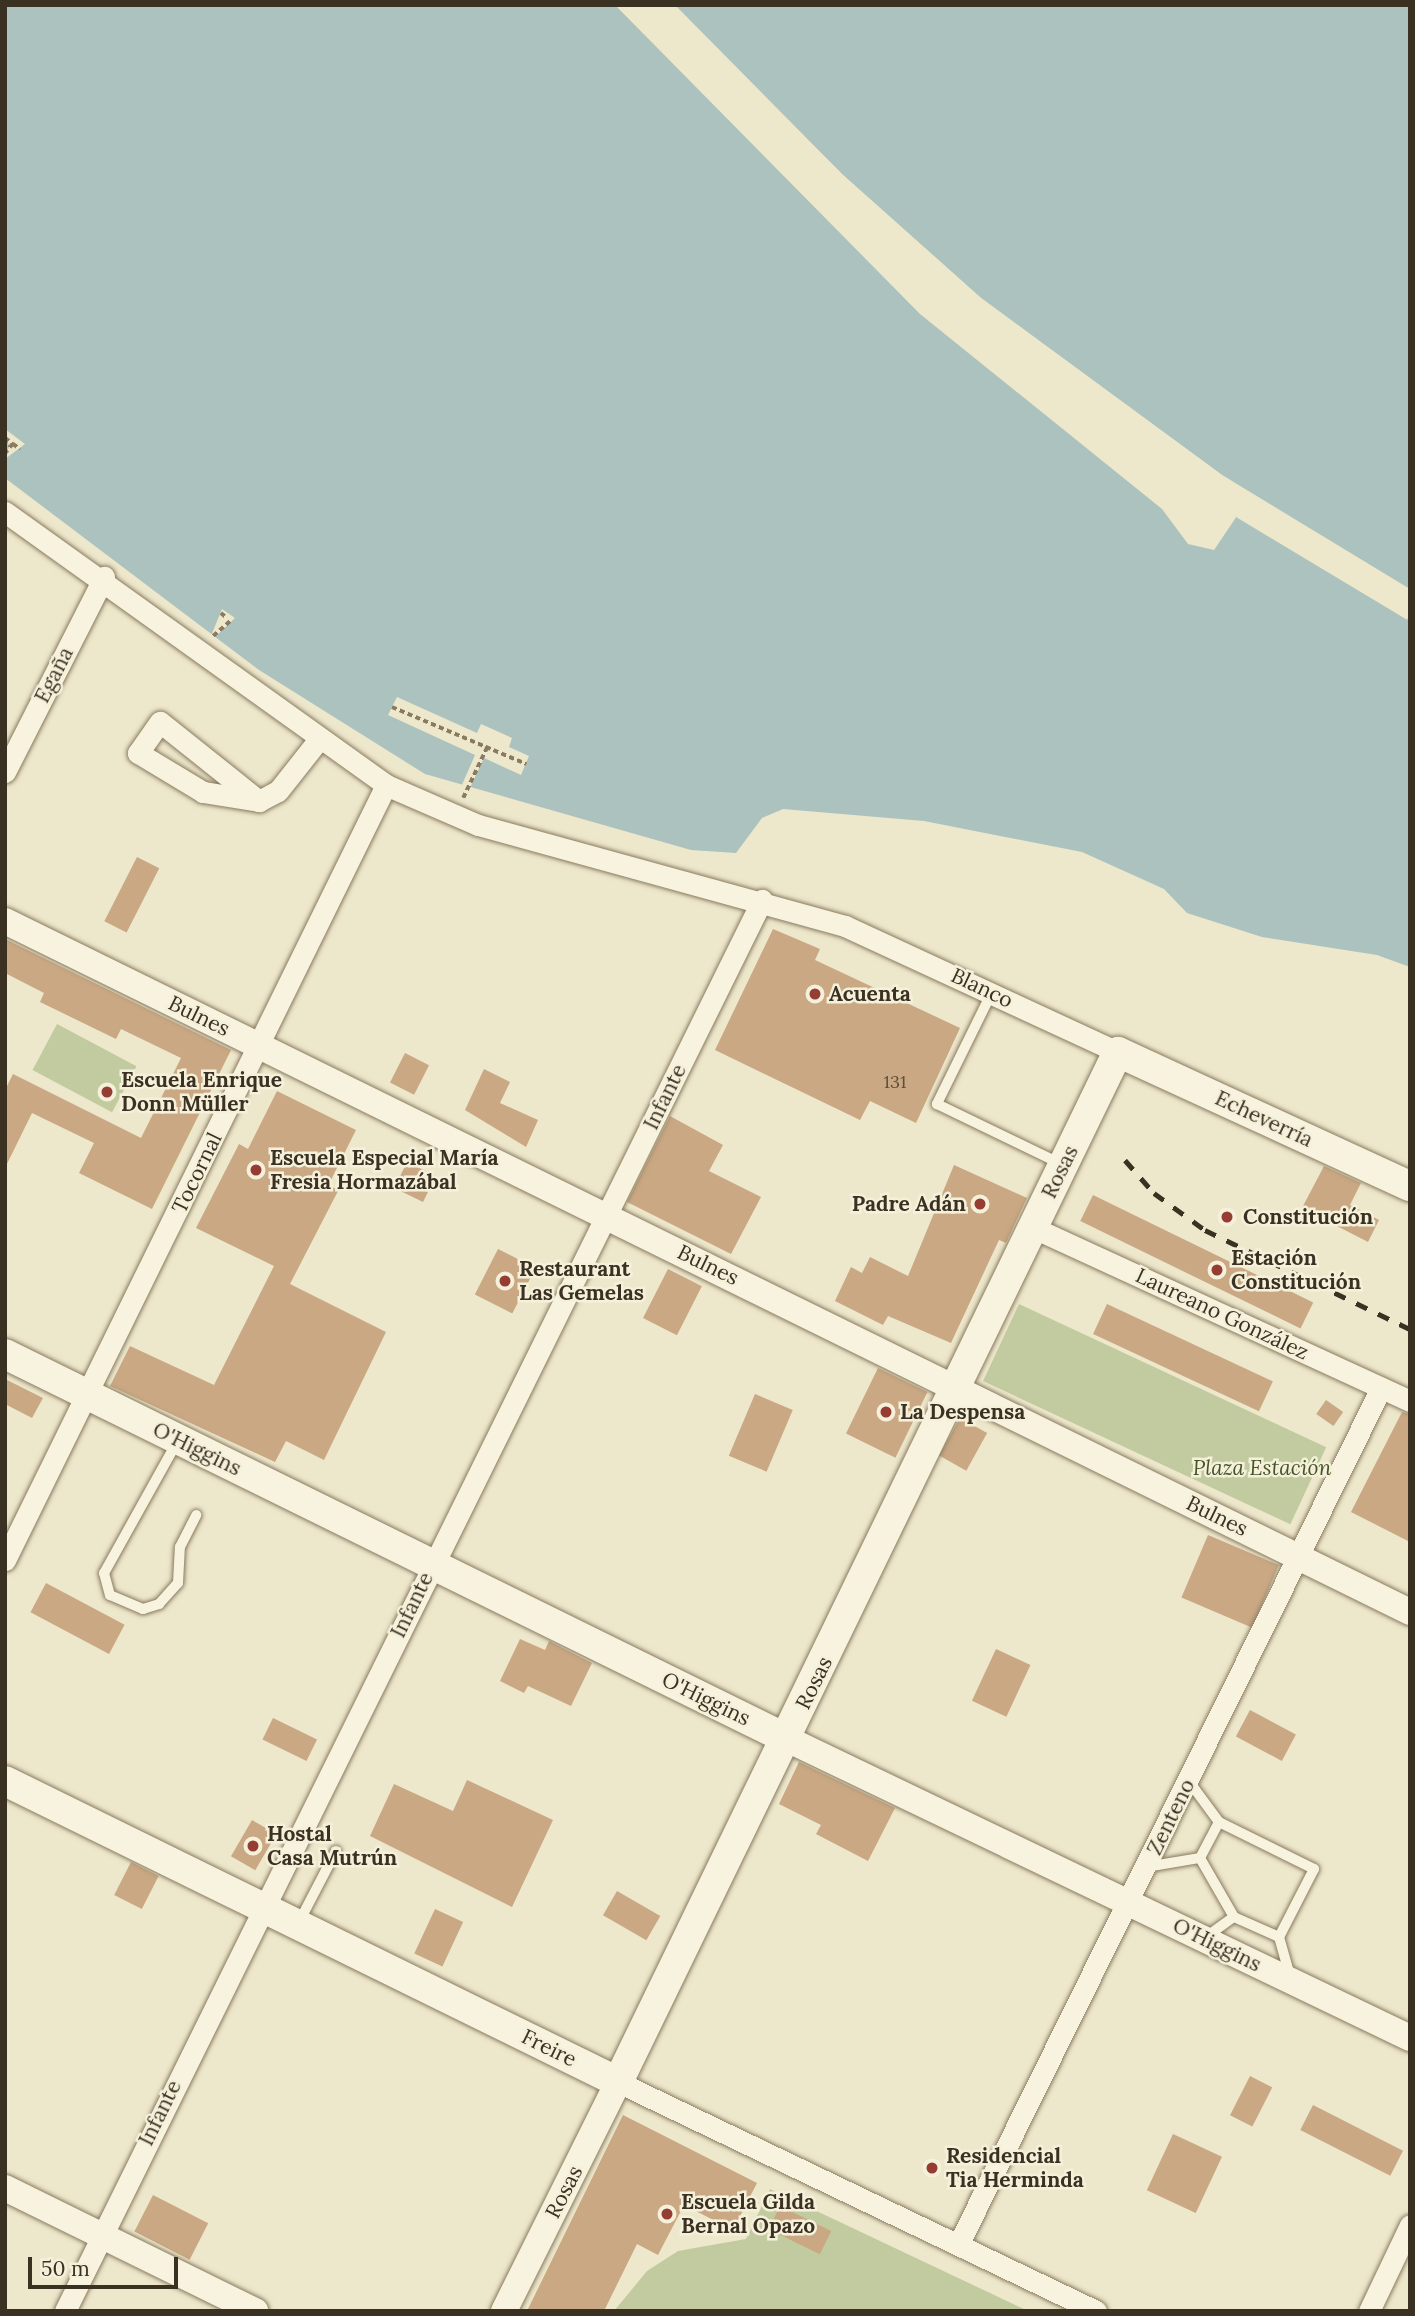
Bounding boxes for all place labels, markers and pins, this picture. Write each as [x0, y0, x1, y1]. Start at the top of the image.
place label: Acuenta [829, 981, 911, 1007]
marker: Acuenta [807, 986, 823, 1002]
place label: Escuela Enrique Donn Müller [121, 1067, 282, 1117]
marker: Escuela Enrique Donn Müller [99, 1084, 115, 1100]
place label: Escuela Especial María Fresia Hormazábal [270, 1145, 499, 1195]
marker: Escuela Especial María Fresia Hormazábal [248, 1162, 264, 1178]
place label: Padre Adán [852, 1191, 966, 1217]
marker: Padre Adán [972, 1196, 988, 1212]
place label: Constitución [1243, 1204, 1373, 1230]
marker: Constitución [1217, 1207, 1237, 1227]
place label: Estación Constitución [1231, 1245, 1361, 1295]
place label: Restaurant Las Gemelas [519, 1256, 644, 1306]
marker: Estación Constitución [1209, 1262, 1225, 1278]
marker: Restaurant Las Gemelas [497, 1273, 513, 1289]
place label: La Despensa [900, 1399, 1025, 1425]
marker: La Despensa [878, 1404, 894, 1420]
place label: Hostal Casa Mutrún [267, 1821, 397, 1871]
marker: Hostal Casa Mutrún [245, 1838, 261, 1854]
place label: Residencial Tia Herminda [946, 2143, 1084, 2193]
marker: Residencial Tia Herminda [924, 2160, 940, 2176]
place label: Escuela Gilda Bernal Opazo [681, 2189, 815, 2239]
marker: Escuela Gilda Bernal Opazo [659, 2206, 675, 2222]

